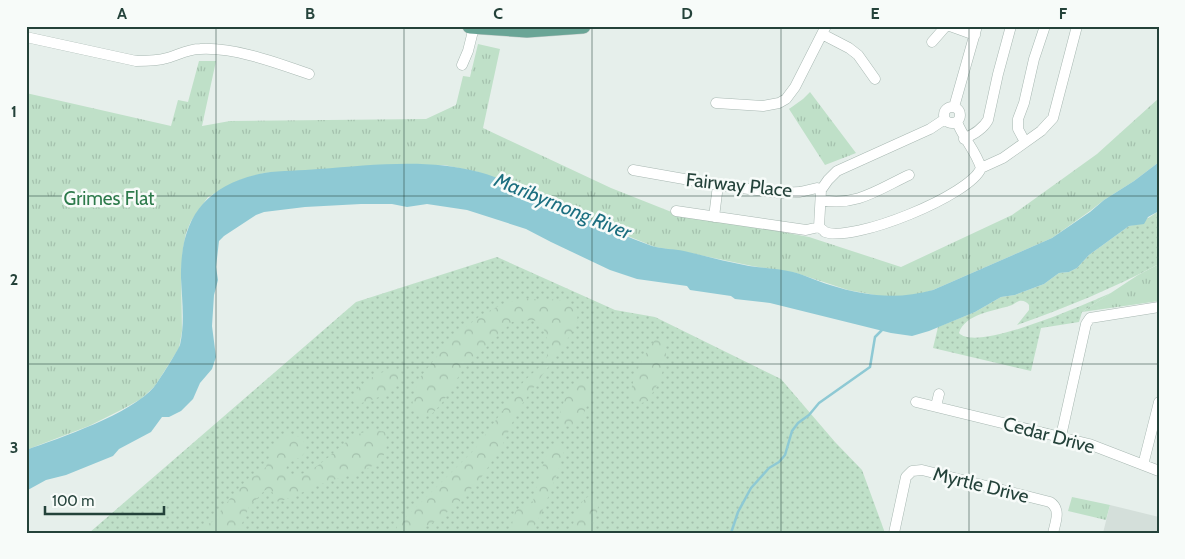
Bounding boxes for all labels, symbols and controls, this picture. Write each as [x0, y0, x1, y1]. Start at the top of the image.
text: A [117, 4, 127, 23]
text: B [305, 4, 315, 23]
text: C [493, 4, 503, 23]
text: D [681, 4, 693, 23]
text: E [870, 4, 880, 23]
text: F [1059, 4, 1068, 23]
text: 1 [11, 102, 17, 121]
water label: Maribyrnong River [490, 167, 636, 245]
street label: Fairway Place [685, 168, 794, 202]
park label: Grimes Flat [64, 187, 155, 210]
text: 2 [10, 270, 18, 289]
street label: Cedar Drive [1001, 412, 1098, 458]
text: 3 [10, 438, 18, 457]
street label: Myrtle Drive [931, 462, 1032, 508]
scale bar [45, 484, 164, 516]
text: 100 m [52, 492, 94, 510]

